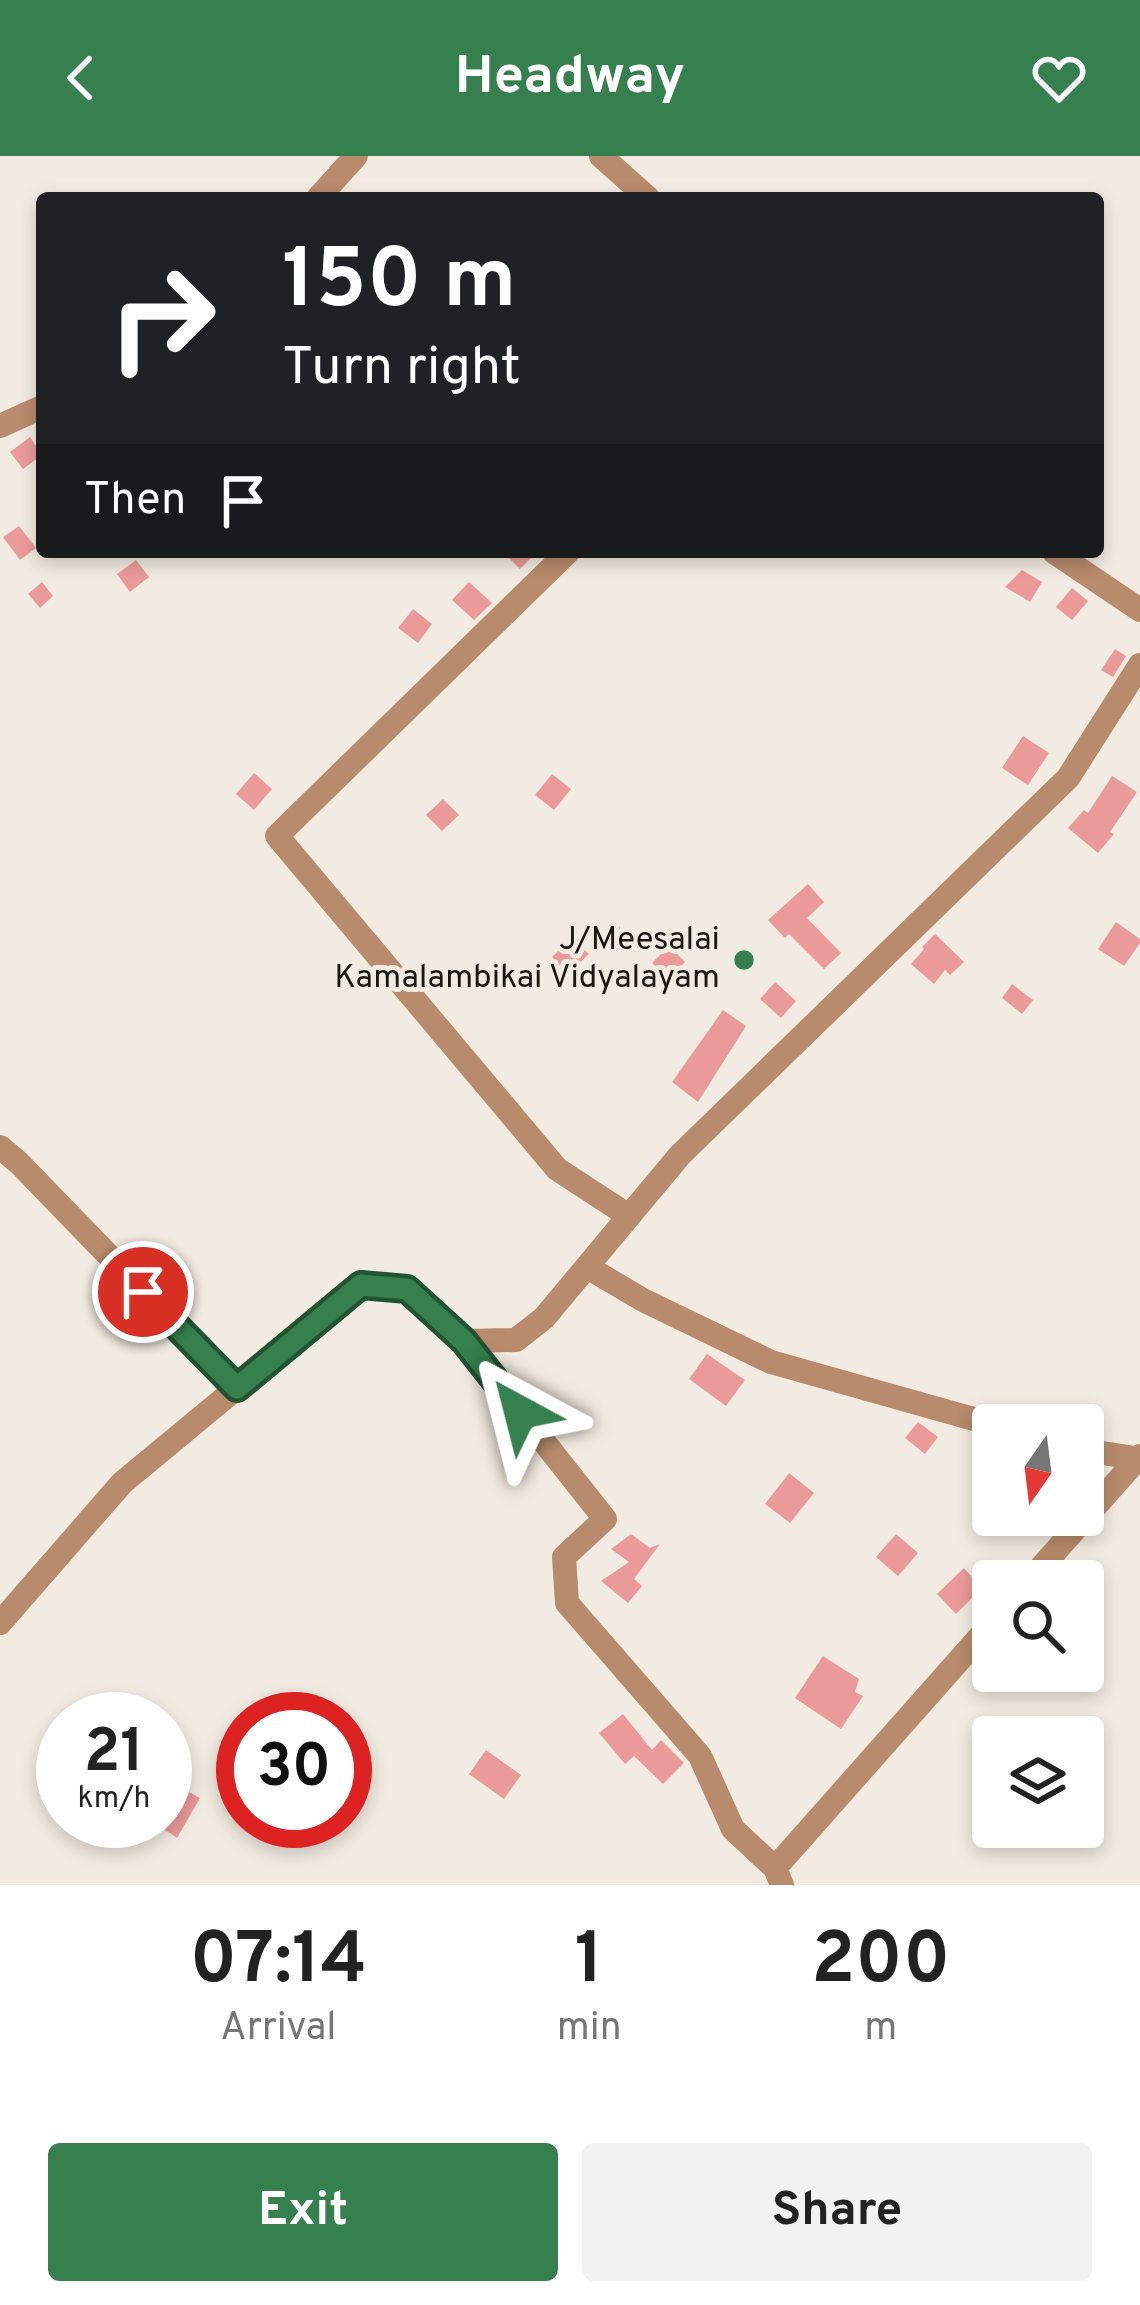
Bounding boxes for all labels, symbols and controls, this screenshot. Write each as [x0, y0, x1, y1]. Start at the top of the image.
text: Headway [455, 44, 685, 113]
icon: back [48, 45, 114, 111]
icon: heart [1026, 45, 1092, 111]
text: 150 m [282, 231, 517, 337]
icon: right [84, 240, 240, 396]
text: Turn right [282, 335, 521, 404]
icon: arrive [210, 468, 276, 534]
text: Then [84, 473, 186, 530]
place label: J/Meesalai Kamalambikai Vidyalayam [334, 920, 720, 1000]
marker: J/Meesalai Kamalambikai Vidyalayam [731, 947, 757, 973]
pin [92, 1241, 194, 1343]
icon: arrive [110, 1259, 176, 1325]
position arrow [457, 1349, 583, 1475]
north arrow [972, 1404, 1104, 1536]
map controls [972, 1404, 1104, 1848]
button: search [972, 1560, 1104, 1692]
speed limit sign: 30 [216, 1692, 372, 1848]
button: layers [972, 1716, 1104, 1848]
text: 21 [84, 1717, 144, 1793]
text: km/h [78, 1781, 150, 1818]
text: 07:14 [190, 1917, 367, 2009]
text: 1 [575, 1917, 604, 2009]
text: 200 [811, 1917, 950, 2009]
text: Arrival [220, 2005, 336, 2054]
text: min [557, 2005, 622, 2054]
text: m [864, 2005, 897, 2054]
button: Exit [48, 2143, 558, 2281]
button: Share [582, 2143, 1092, 2281]

